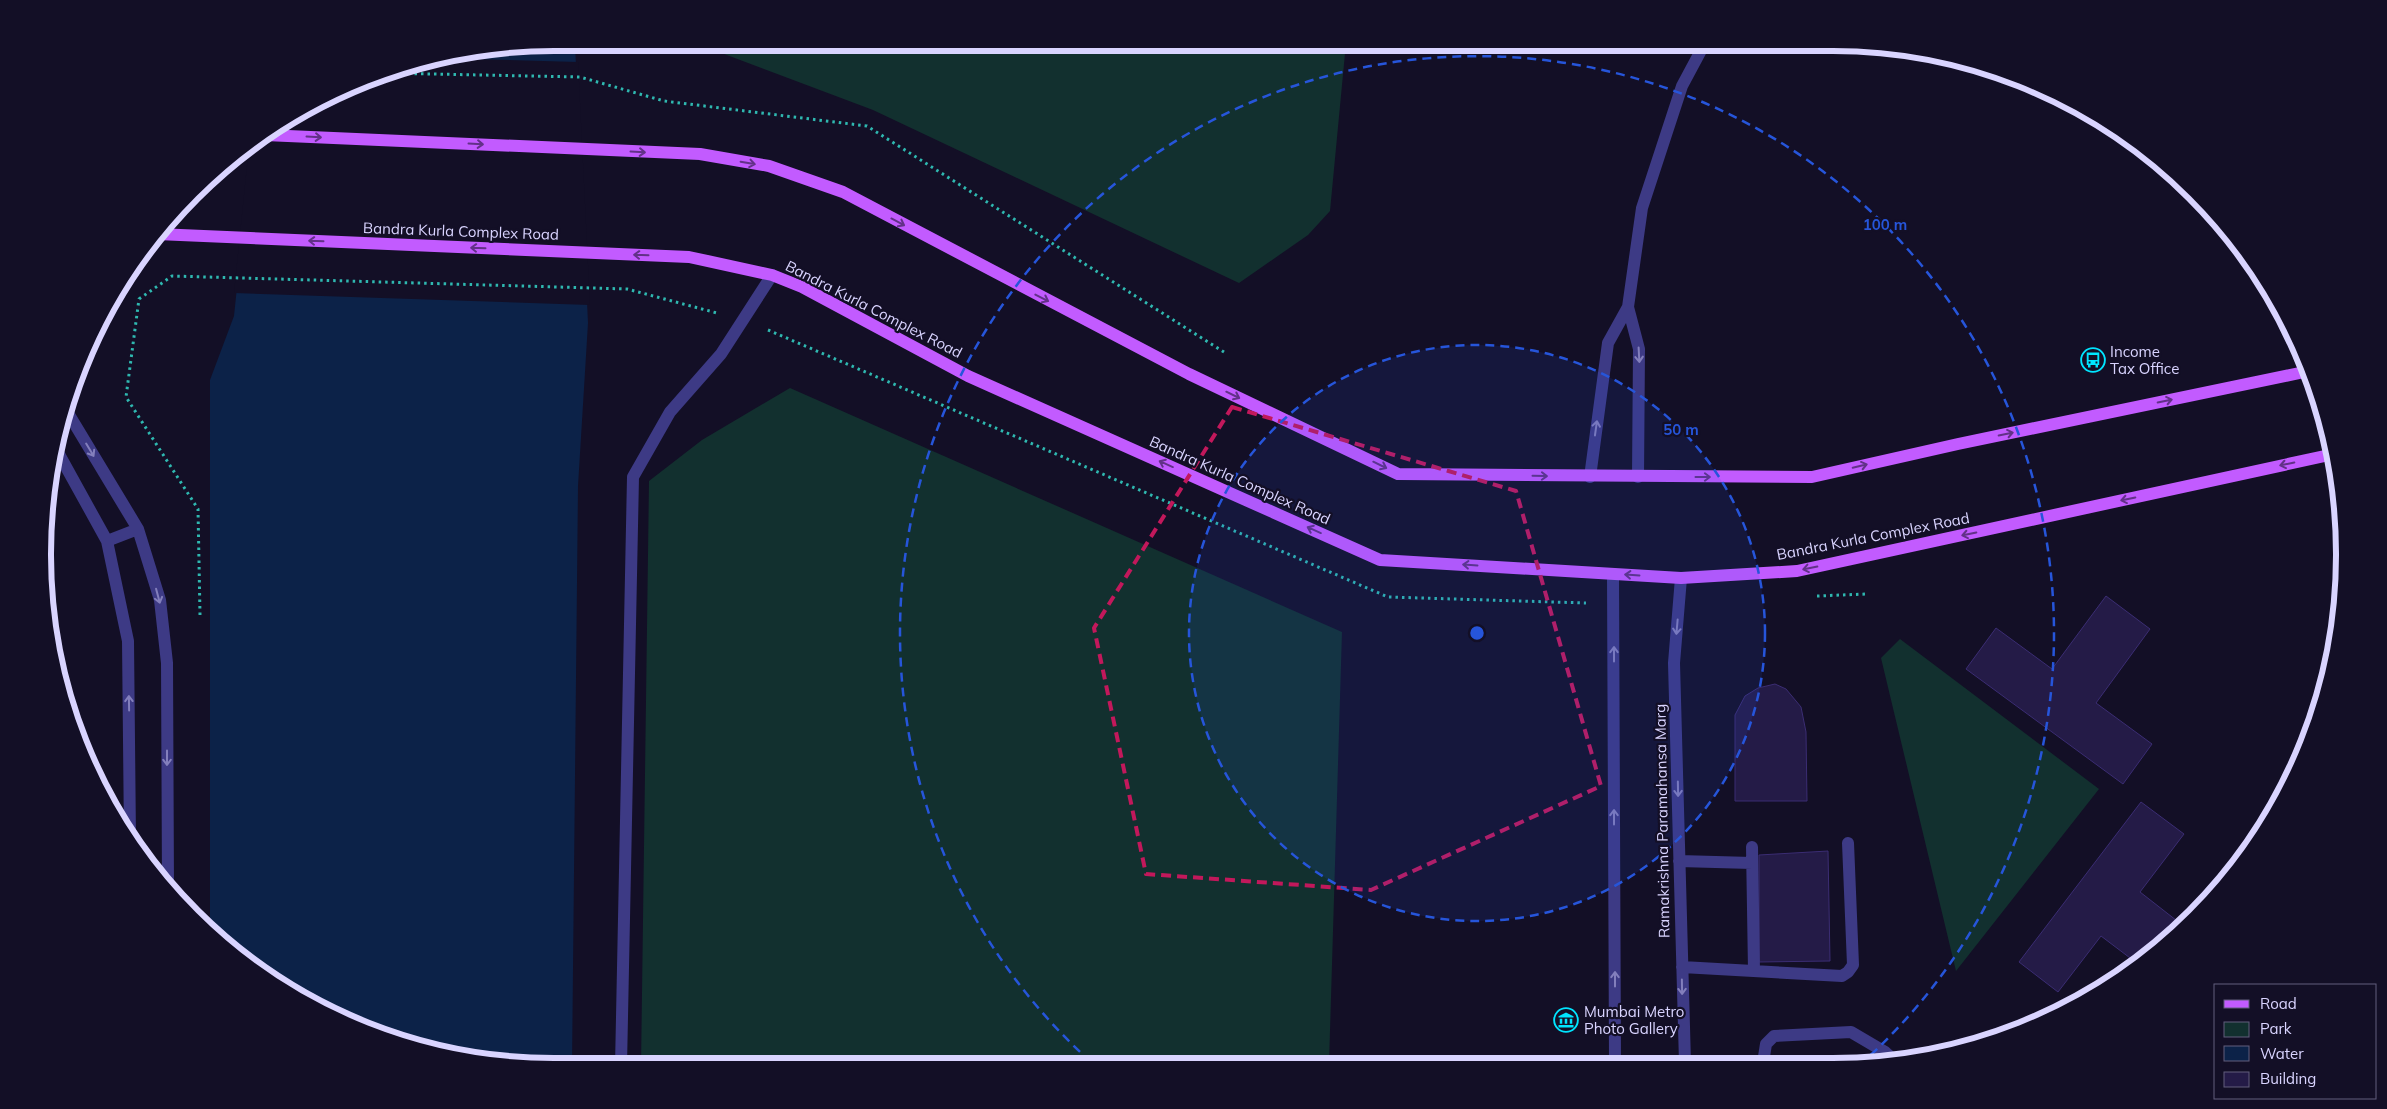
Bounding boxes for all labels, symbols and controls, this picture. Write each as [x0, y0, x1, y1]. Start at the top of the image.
one-way arrow [306, 133, 322, 142]
one-way arrow [468, 140, 484, 149]
one-way arrow [630, 147, 646, 156]
one-way arrow [740, 158, 756, 168]
text: 100 m [1863, 215, 1907, 234]
one-way arrow [891, 217, 906, 227]
street label: Bandra Kurla Complex Road [363, 218, 559, 244]
one-way arrow [308, 236, 324, 245]
one-way arrow [471, 243, 487, 252]
one-way arrow [633, 250, 649, 259]
street label: Bandra Kurla Complex Road [782, 256, 966, 362]
one-way arrow [1034, 294, 1049, 303]
place label: Income Tax Office [2110, 342, 2179, 378]
one-way arrow [1634, 346, 1643, 362]
bus stop icon: Income Tax Office [2080, 347, 2106, 373]
one-way arrow [1225, 391, 1240, 400]
one-way arrow [2156, 396, 2172, 405]
text: 50 m [1663, 420, 1699, 439]
one-way arrow [1591, 421, 1601, 437]
one-way arrow [1997, 429, 2013, 438]
street label: Bandra Kurla Complex Road [1147, 431, 1333, 529]
one-way arrow [86, 442, 96, 456]
one-way arrow [1159, 459, 1174, 469]
one-way arrow [2279, 460, 2295, 469]
one-way arrow [1372, 461, 1387, 471]
one-way arrow [1851, 461, 1867, 470]
one-way arrow [1532, 471, 1548, 481]
one-way arrow [1694, 472, 1711, 482]
one-way arrow [2121, 495, 2137, 504]
street label: Bandra Kurla Complex Road [1775, 508, 1971, 564]
one-way arrow [1307, 525, 1322, 535]
one-way arrow [1962, 530, 1978, 539]
one-way arrow [1462, 561, 1478, 570]
one-way arrow [1803, 564, 1819, 573]
one-way arrow [1624, 571, 1640, 580]
one-way arrow [154, 587, 163, 603]
one-way arrow [1673, 619, 1682, 635]
centre of rings [1468, 624, 1486, 642]
one-way arrow [1609, 647, 1619, 663]
one-way arrow [124, 695, 134, 711]
street label: Ramakrishna Paramahansa Marg [1650, 704, 1674, 938]
one-way arrow [162, 749, 172, 765]
one-way arrow [1673, 781, 1682, 797]
one-way arrow [1609, 809, 1619, 826]
one-way arrow [1610, 972, 1620, 988]
one-way arrow [1677, 978, 1687, 995]
legend [2214, 984, 2377, 1099]
text: Road [2260, 994, 2297, 1013]
place label: Mumbai Metro Photo Gallery [1584, 1002, 1684, 1038]
museum icon: Mumbai Metro Photo Gallery [1553, 1007, 1579, 1033]
text: Park [2260, 1019, 2292, 1038]
text: Water [2260, 1044, 2304, 1063]
text: Building [2260, 1069, 2316, 1088]

